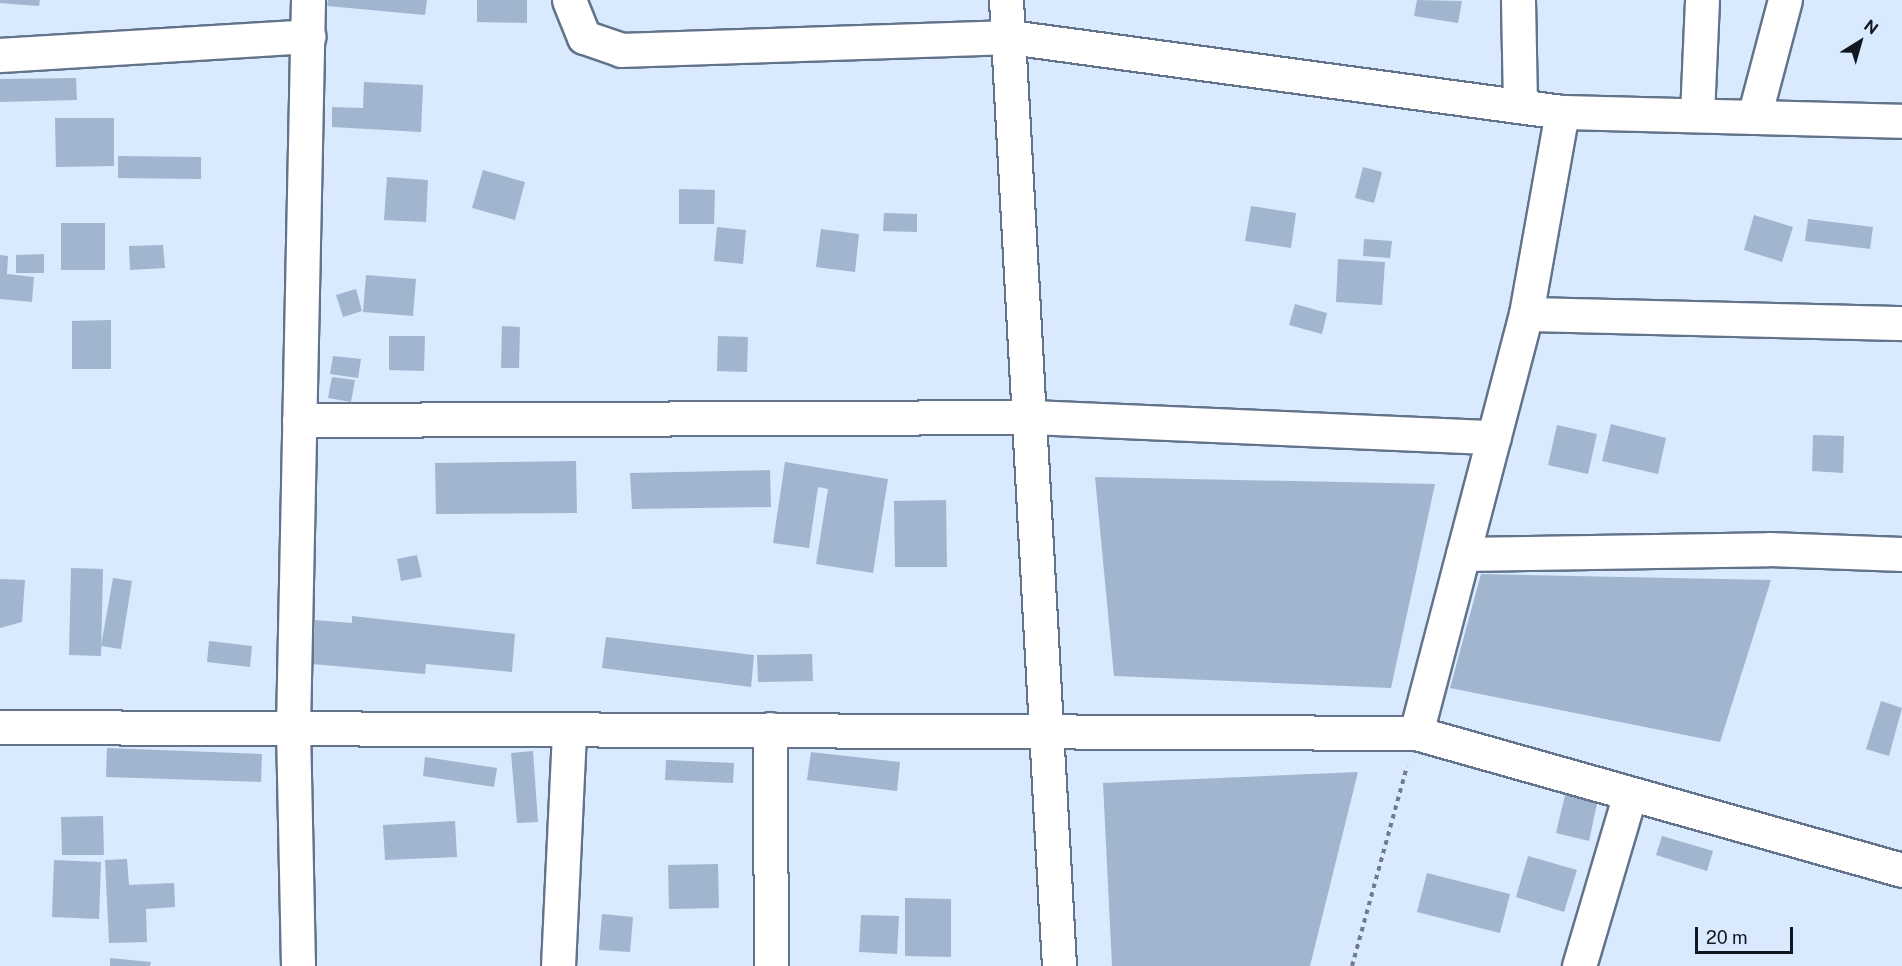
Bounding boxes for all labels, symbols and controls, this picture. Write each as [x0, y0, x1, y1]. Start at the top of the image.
north arrow [1830, 12, 1890, 72]
text: N [1860, 16, 1882, 39]
scale bar [1698, 915, 1796, 953]
text: 20 m [1706, 927, 1748, 948]

